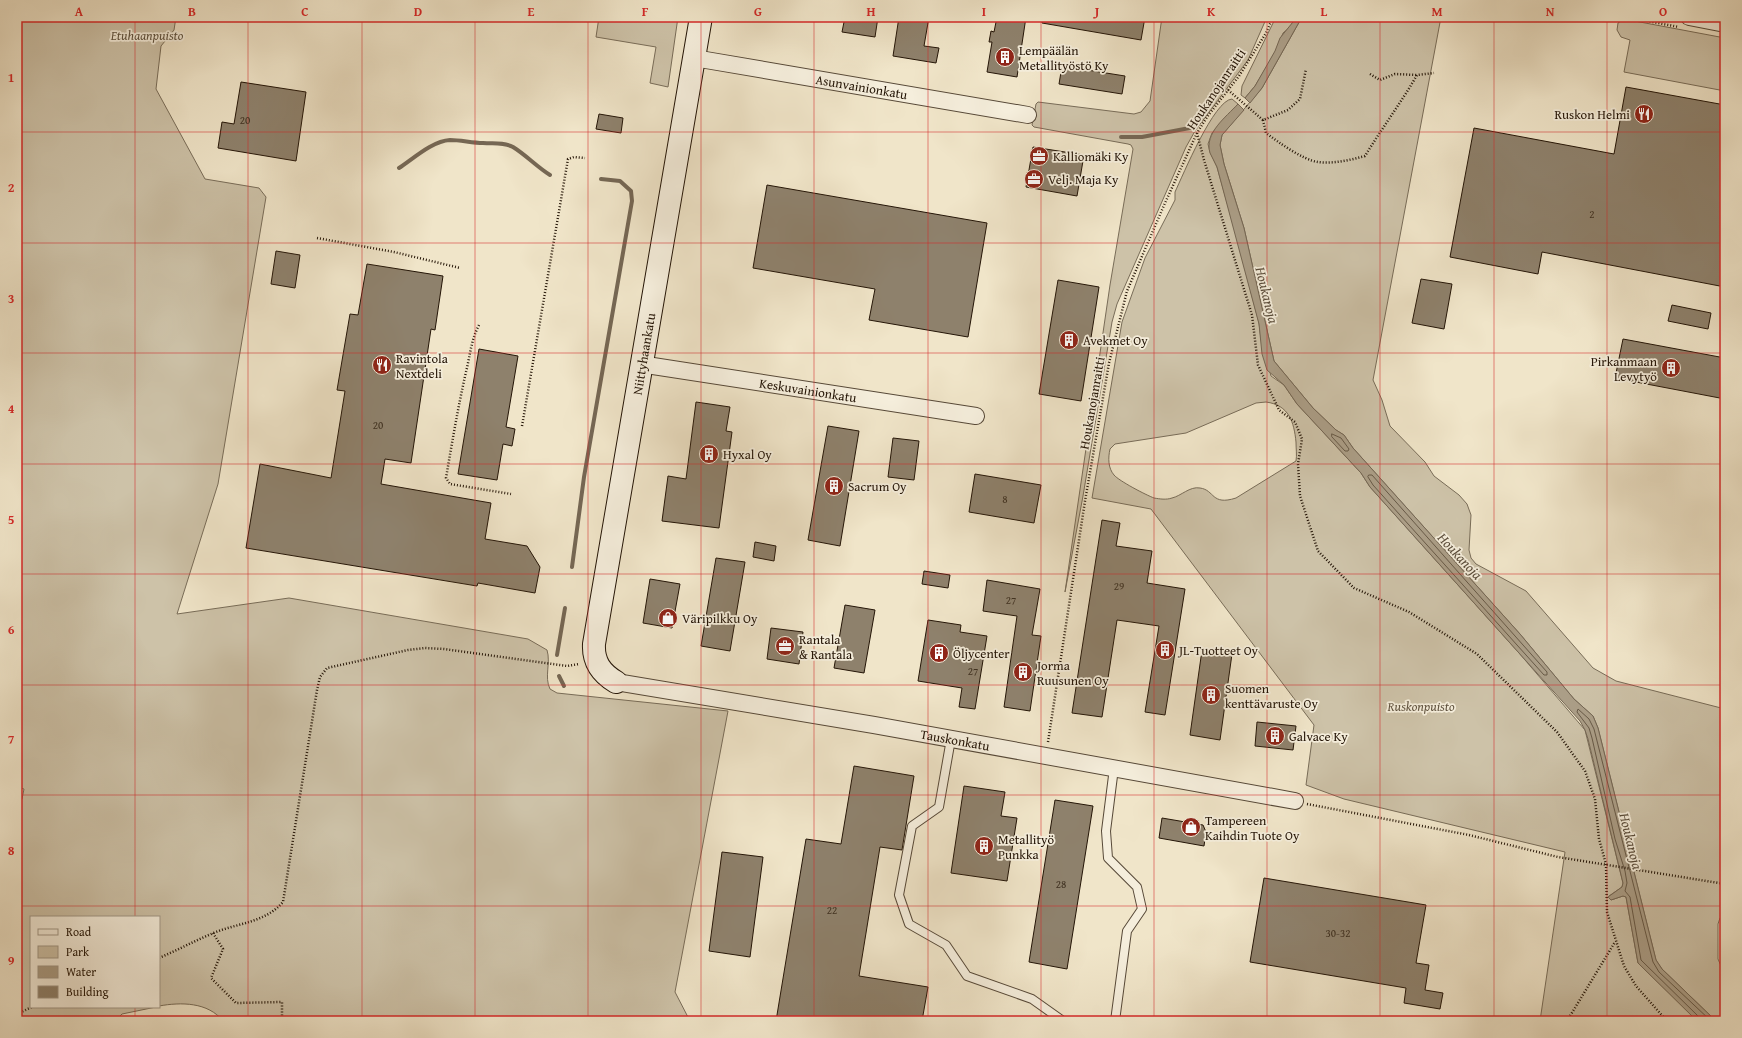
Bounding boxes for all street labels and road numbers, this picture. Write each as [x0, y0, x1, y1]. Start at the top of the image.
street label: Houkanojanraitti [1182, 45, 1250, 133]
street label: Asunvainionkatu [814, 69, 909, 104]
street label: Niittyhaankatu [627, 311, 660, 396]
street label: Houkanojanraitti [1075, 355, 1110, 451]
street label: Keskuvainionkatu [758, 373, 858, 407]
street label: Tauskonkatu [919, 724, 991, 755]

